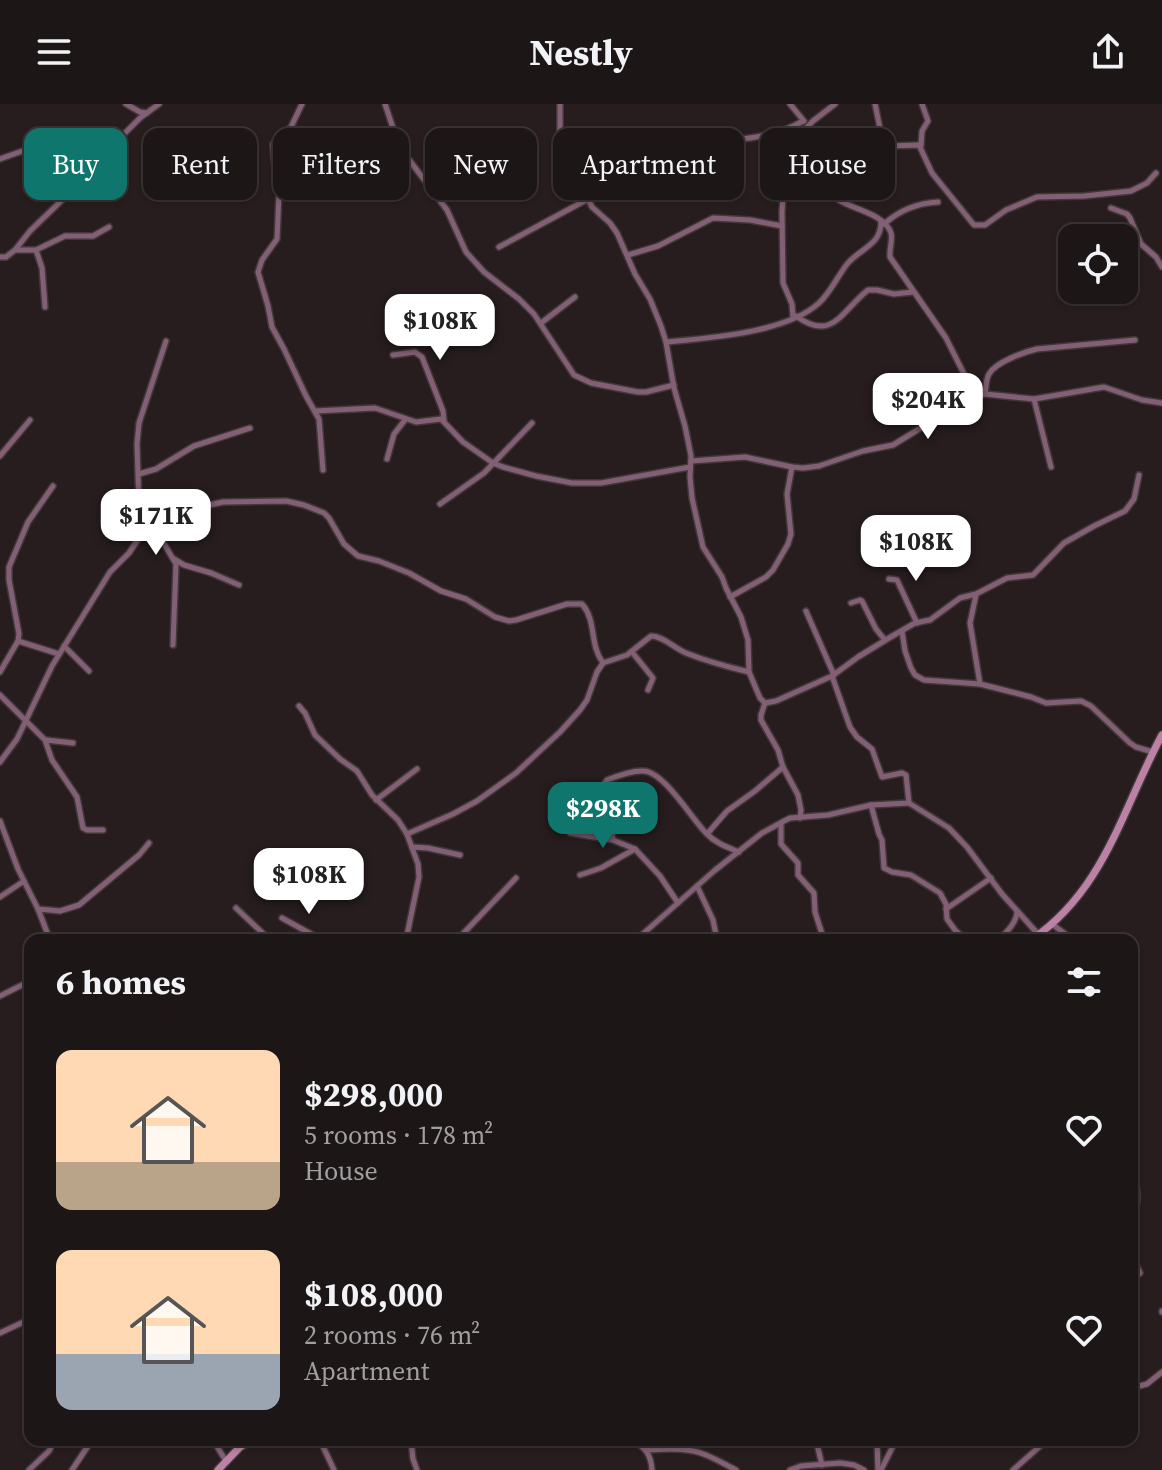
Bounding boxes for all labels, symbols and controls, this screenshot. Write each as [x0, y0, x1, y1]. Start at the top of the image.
text: Nestly [529, 28, 633, 77]
icon: menu [32, 30, 76, 74]
icon: share [1086, 30, 1130, 74]
chip: Buy [24, 128, 127, 200]
chip: Rent [143, 128, 257, 200]
chip: Filters [273, 128, 409, 200]
chip: New [425, 128, 537, 200]
chip: Apartment [553, 128, 744, 200]
chip: House [760, 128, 895, 200]
map controls [1058, 224, 1138, 304]
button: locate [1058, 224, 1138, 304]
pin: $108K [384, 294, 496, 362]
text: $108K [403, 302, 477, 338]
pin: $204K [872, 373, 984, 441]
text: $204K [891, 381, 965, 417]
pin: $171K [100, 489, 212, 557]
text: $171K [119, 497, 193, 533]
pin: $108K [860, 515, 972, 583]
text: $108K [879, 523, 953, 559]
pin: $298K [547, 782, 659, 850]
text: $298K [566, 790, 640, 826]
pin: $108K [253, 848, 365, 916]
text: $108K [272, 856, 346, 892]
text: 6 homes [56, 959, 186, 1005]
icon: filters [1062, 960, 1106, 1004]
text: $298,000 [304, 1071, 443, 1117]
icon: home [120, 1082, 216, 1178]
icon: heart [1062, 1108, 1106, 1152]
text: 5 rooms · 178 m² [304, 1117, 493, 1153]
text: House [304, 1153, 378, 1189]
text: $108,000 [304, 1271, 443, 1317]
icon: home [120, 1282, 216, 1378]
icon: heart [1062, 1308, 1106, 1352]
text: 2 rooms · 76 m² [304, 1317, 480, 1353]
text: Apartment [304, 1353, 429, 1389]

